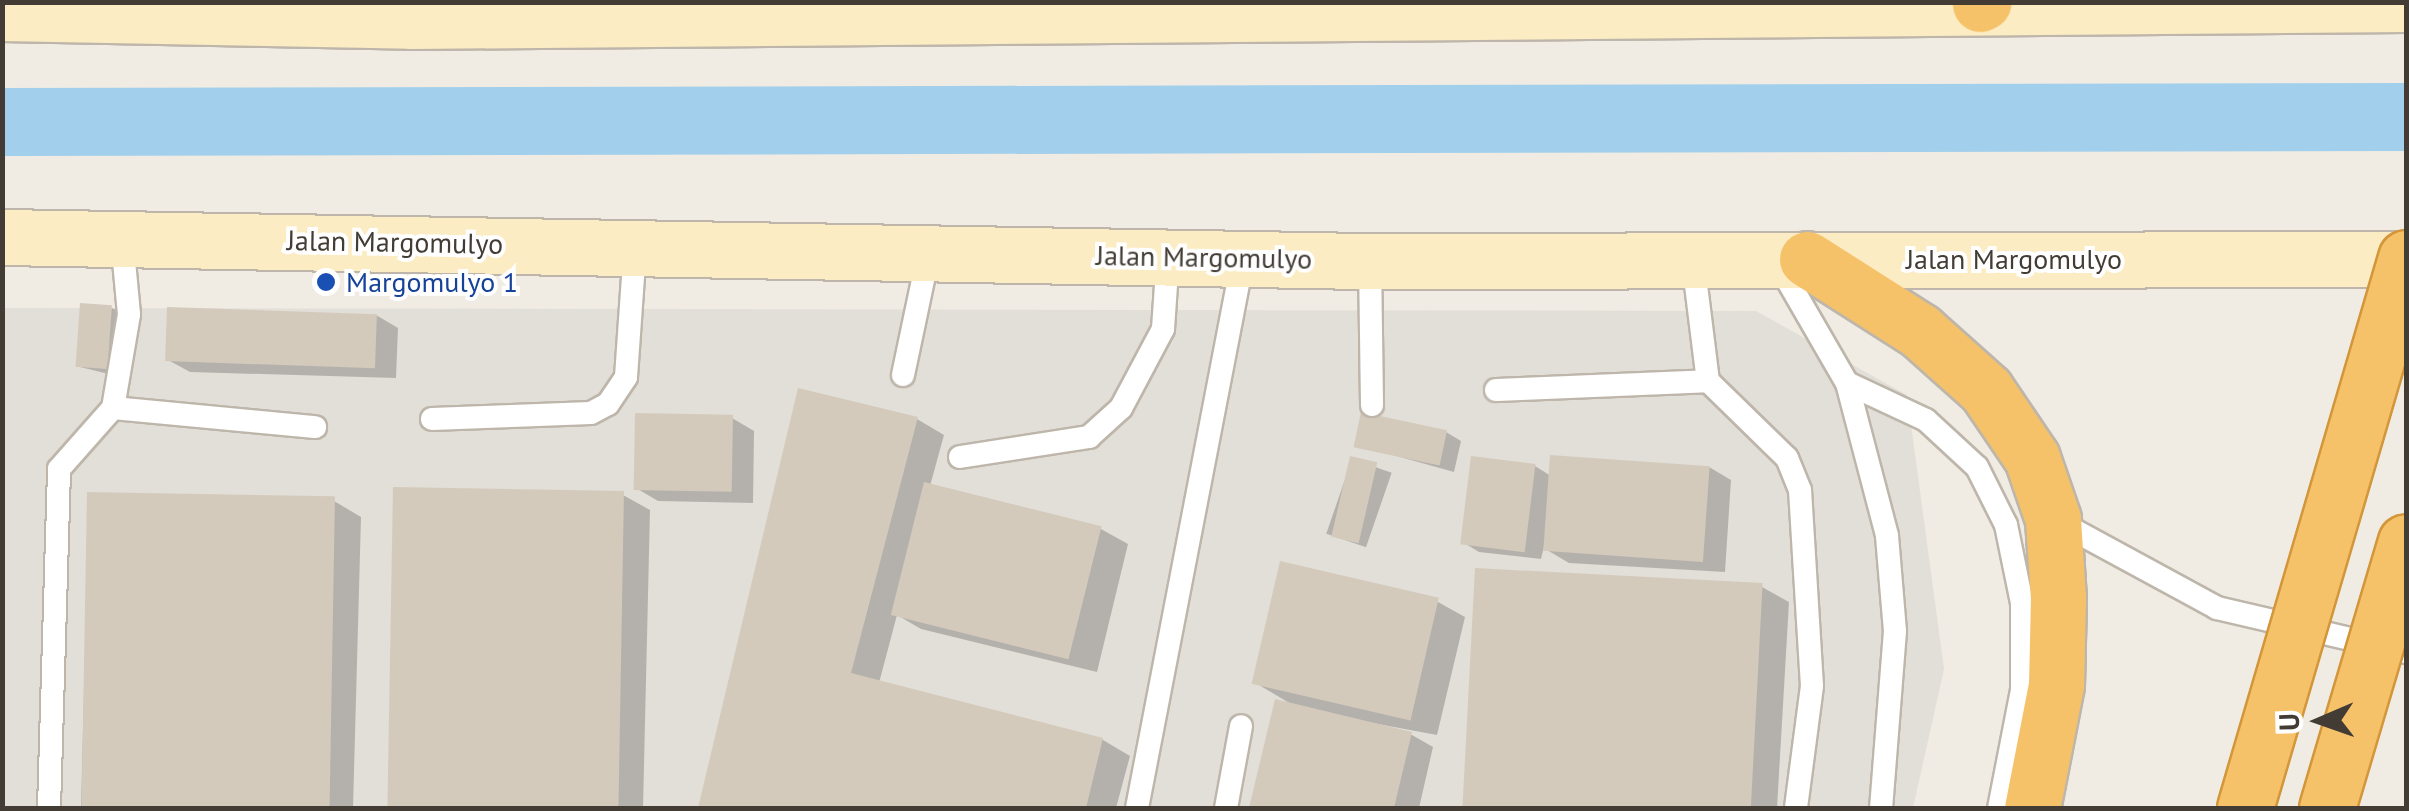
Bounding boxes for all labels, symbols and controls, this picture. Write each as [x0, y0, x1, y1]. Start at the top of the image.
street label: Jalan Margomulyo [287, 223, 503, 261]
street label: Jalan Margomulyo [1096, 238, 1312, 276]
street label: Jalan Margomulyo [1906, 242, 2122, 276]
place label: Margomulyo 1 [346, 265, 518, 299]
marker: Margomulyo 1 [315, 271, 337, 293]
north arrow [2269, 671, 2369, 771]
text: U [2270, 713, 2307, 731]

